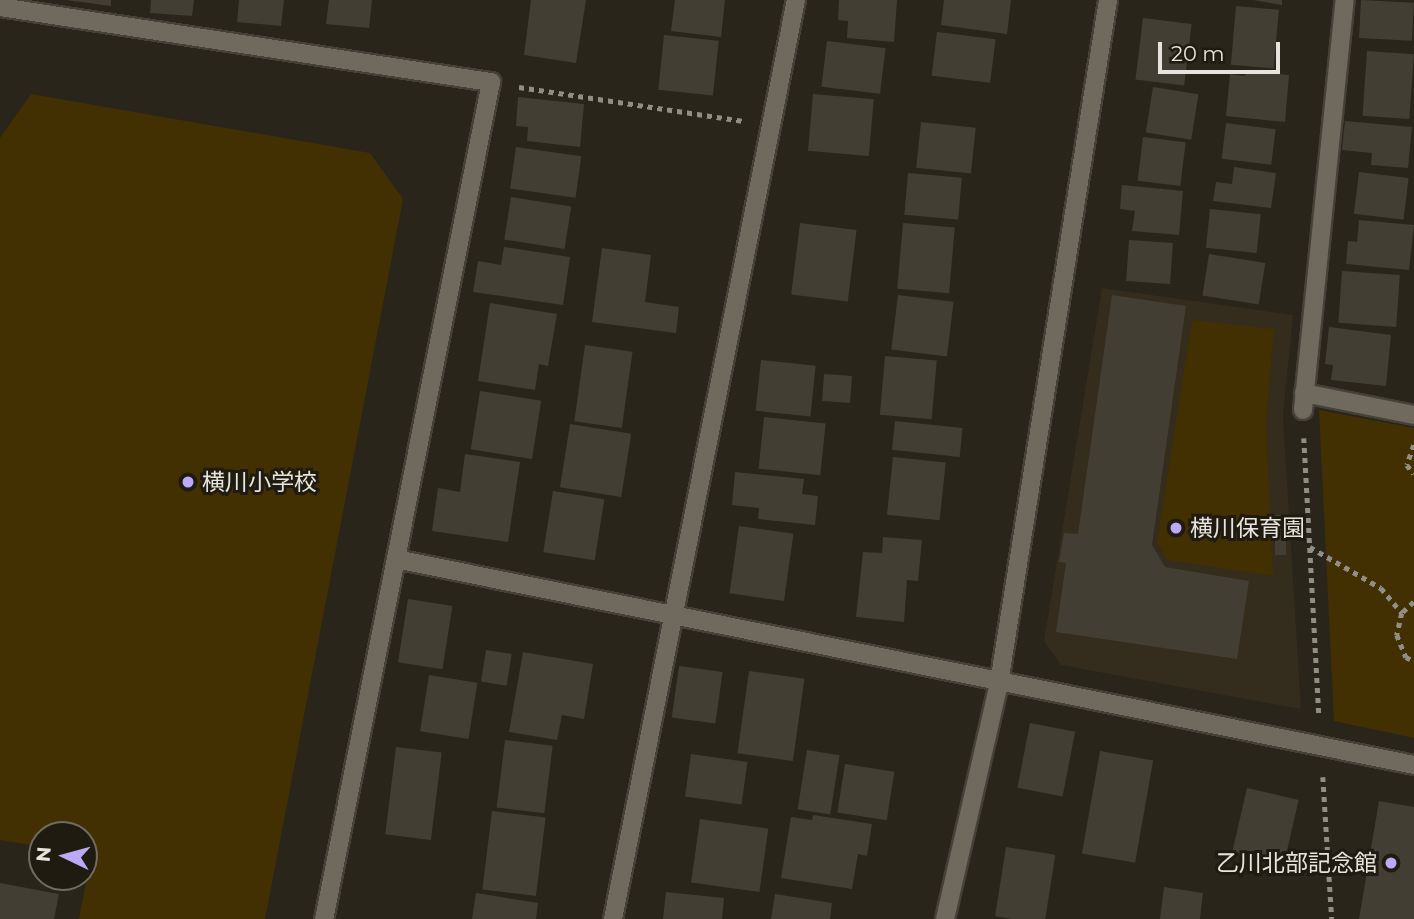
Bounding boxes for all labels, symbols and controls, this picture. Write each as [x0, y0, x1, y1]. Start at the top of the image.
scale bar [1162, 28, 1284, 72]
text: 20 m [1171, 41, 1225, 66]
place label: 横川小学校 [202, 468, 317, 496]
marker: 横川小学校 [180, 474, 196, 490]
place label: 横川保育園 [1190, 514, 1305, 542]
marker: 横川保育園 [1168, 520, 1184, 536]
north arrow [28, 821, 98, 891]
text: N [31, 846, 56, 863]
place label: 乙川北部記念館 [1216, 849, 1377, 877]
marker: 乙川北部記念館 [1383, 855, 1399, 871]

